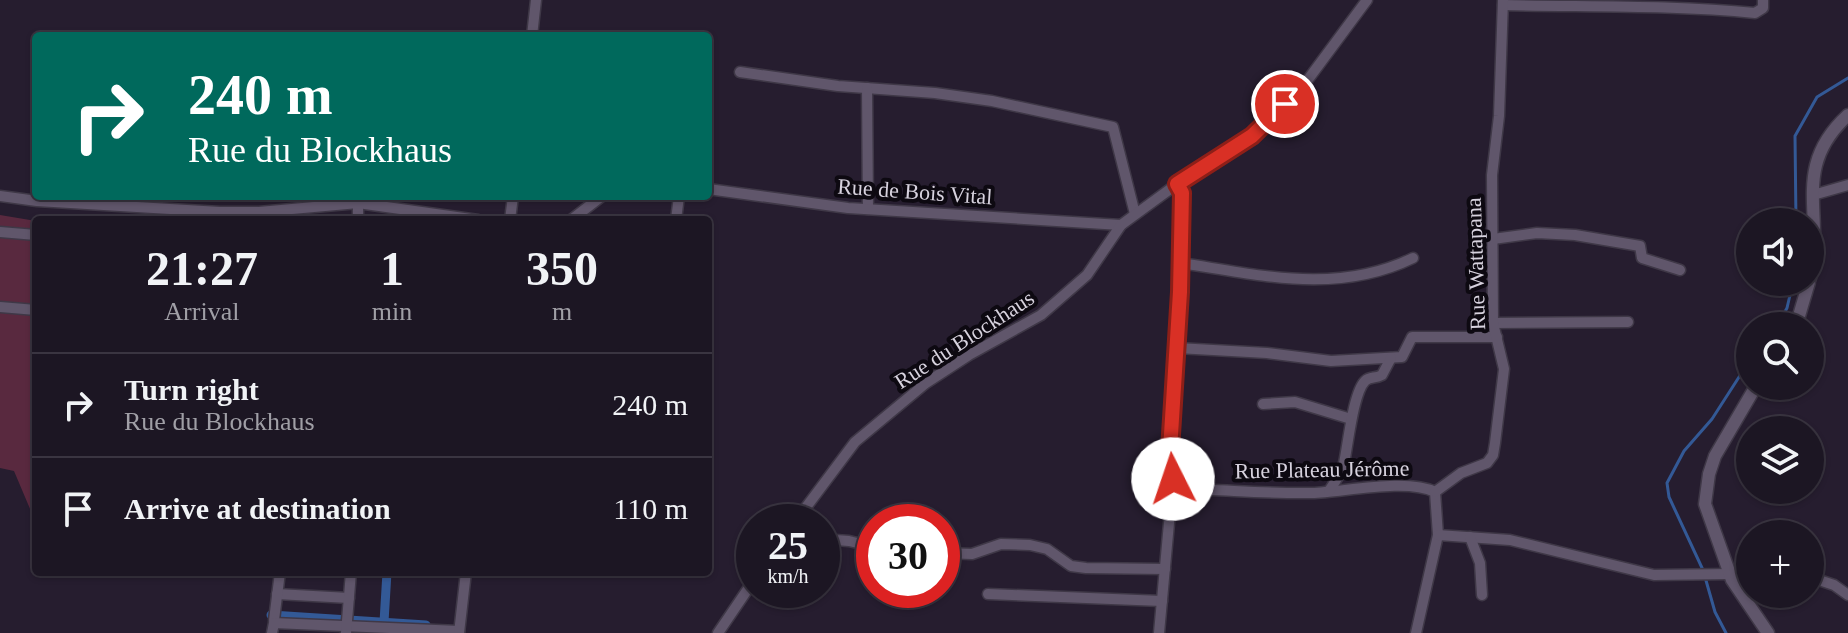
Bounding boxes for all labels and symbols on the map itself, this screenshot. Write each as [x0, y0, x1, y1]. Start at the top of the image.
pin [1251, 70, 1319, 138]
street label: Rue de Bois Vital [837, 174, 993, 209]
street label: Rue Wattapana [1461, 197, 1490, 331]
street label: Rue du Blockhaus [890, 285, 1039, 394]
position arrow [1131, 437, 1215, 521]
street label: Rue Plateau Jérôme [1234, 455, 1410, 484]
speed limit sign: 30 [856, 504, 960, 608]

